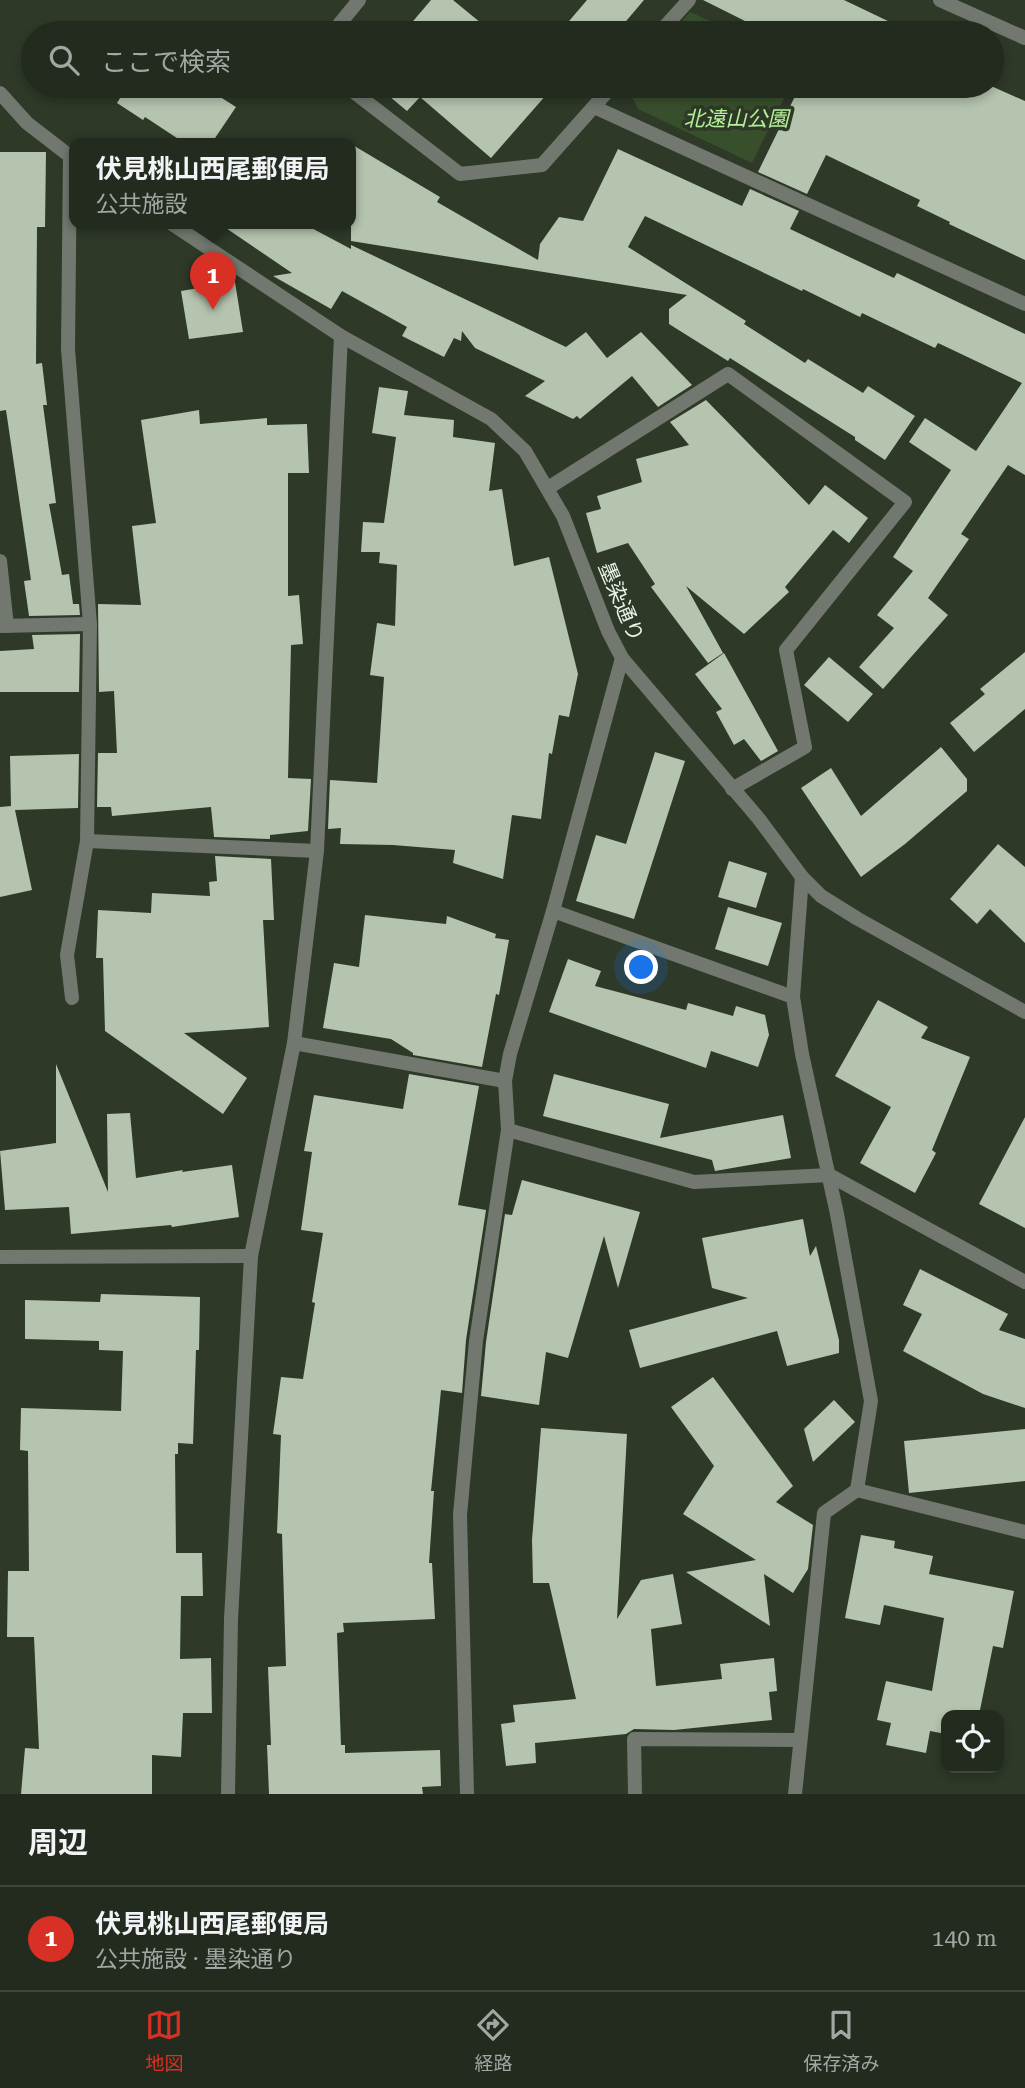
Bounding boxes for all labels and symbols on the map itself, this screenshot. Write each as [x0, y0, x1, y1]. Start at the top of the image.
park label: 北遠山公園 [684, 107, 791, 131]
pin: 1 [190, 252, 236, 310]
street label: 墨染通り [594, 559, 648, 645]
your location [624, 950, 658, 984]

